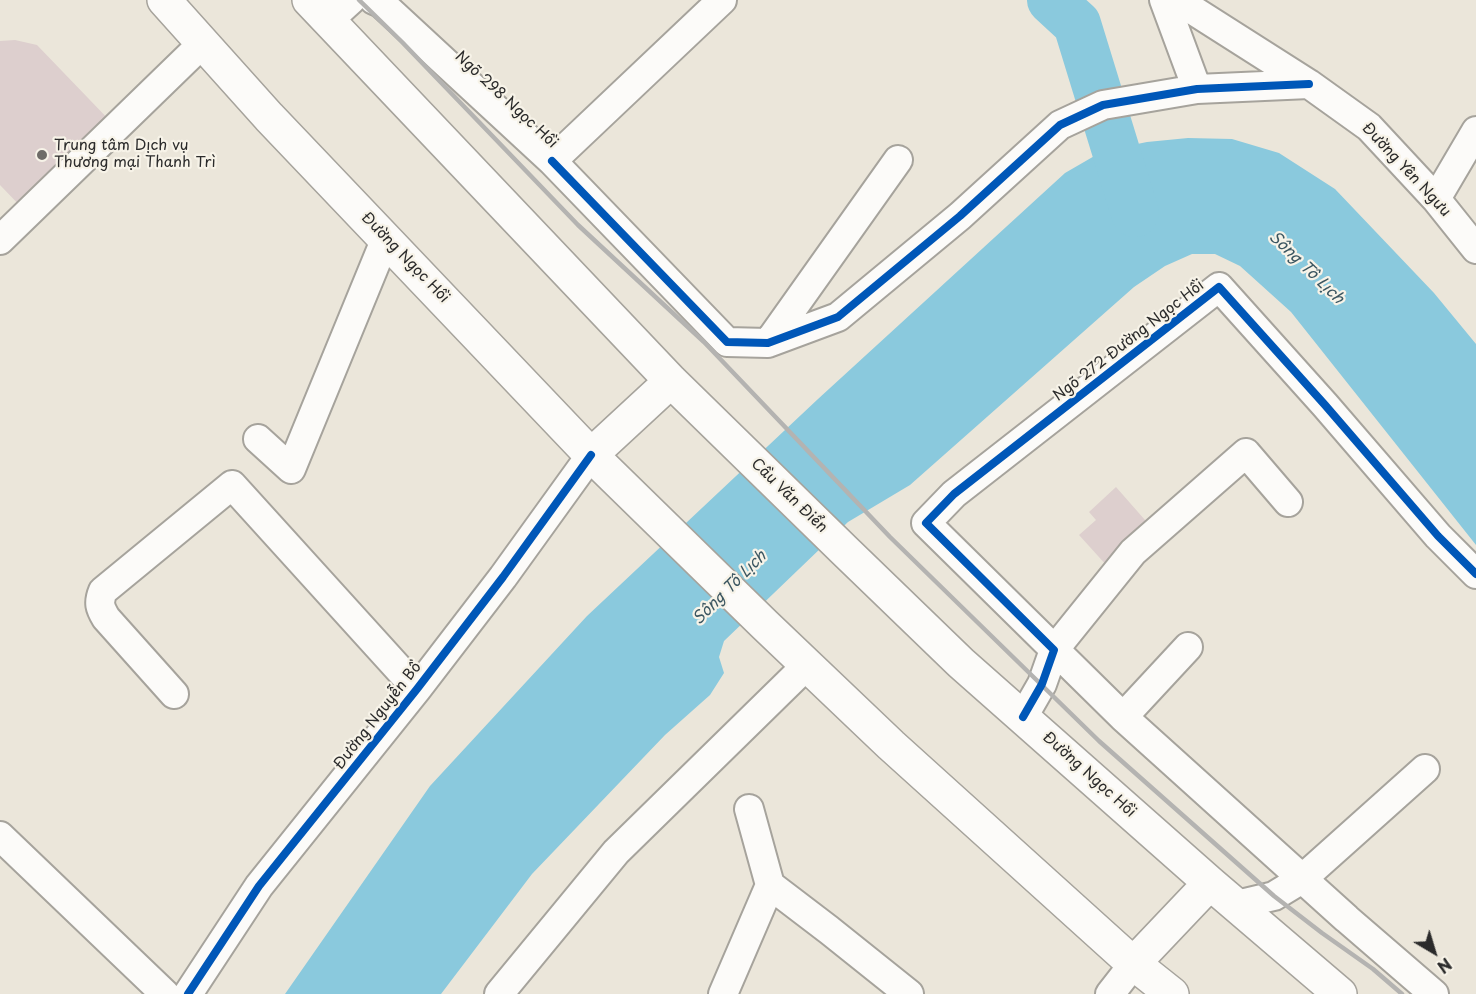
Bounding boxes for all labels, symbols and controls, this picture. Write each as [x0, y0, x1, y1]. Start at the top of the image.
street label: Ngõ 298 Ngọc Hồi [451, 48, 561, 152]
street label: Đường Yên Ngưu [1358, 119, 1454, 221]
place label: Trung tâm Dịch vụ Thương mại Thanh Trì [54, 137, 216, 172]
marker: Trung tâm Dịch vụ Thương mại Thanh Trì [35, 148, 49, 162]
street label: Đường Ngọc Hồi [357, 209, 453, 307]
water label: Sông Tô Lịch [1265, 228, 1347, 308]
street label: Ngõ 272 Đường Ngọc Hồi [1050, 277, 1208, 405]
street label: Cầu Văn Điển [747, 455, 831, 537]
water label: Sông Tô Lịch [689, 547, 771, 629]
street label: Đường Nguyễn Bồ [331, 659, 425, 773]
street label: Đường Ngọc Hồi [1039, 729, 1139, 821]
north arrow [1404, 922, 1464, 982]
text: N [1433, 953, 1457, 980]

